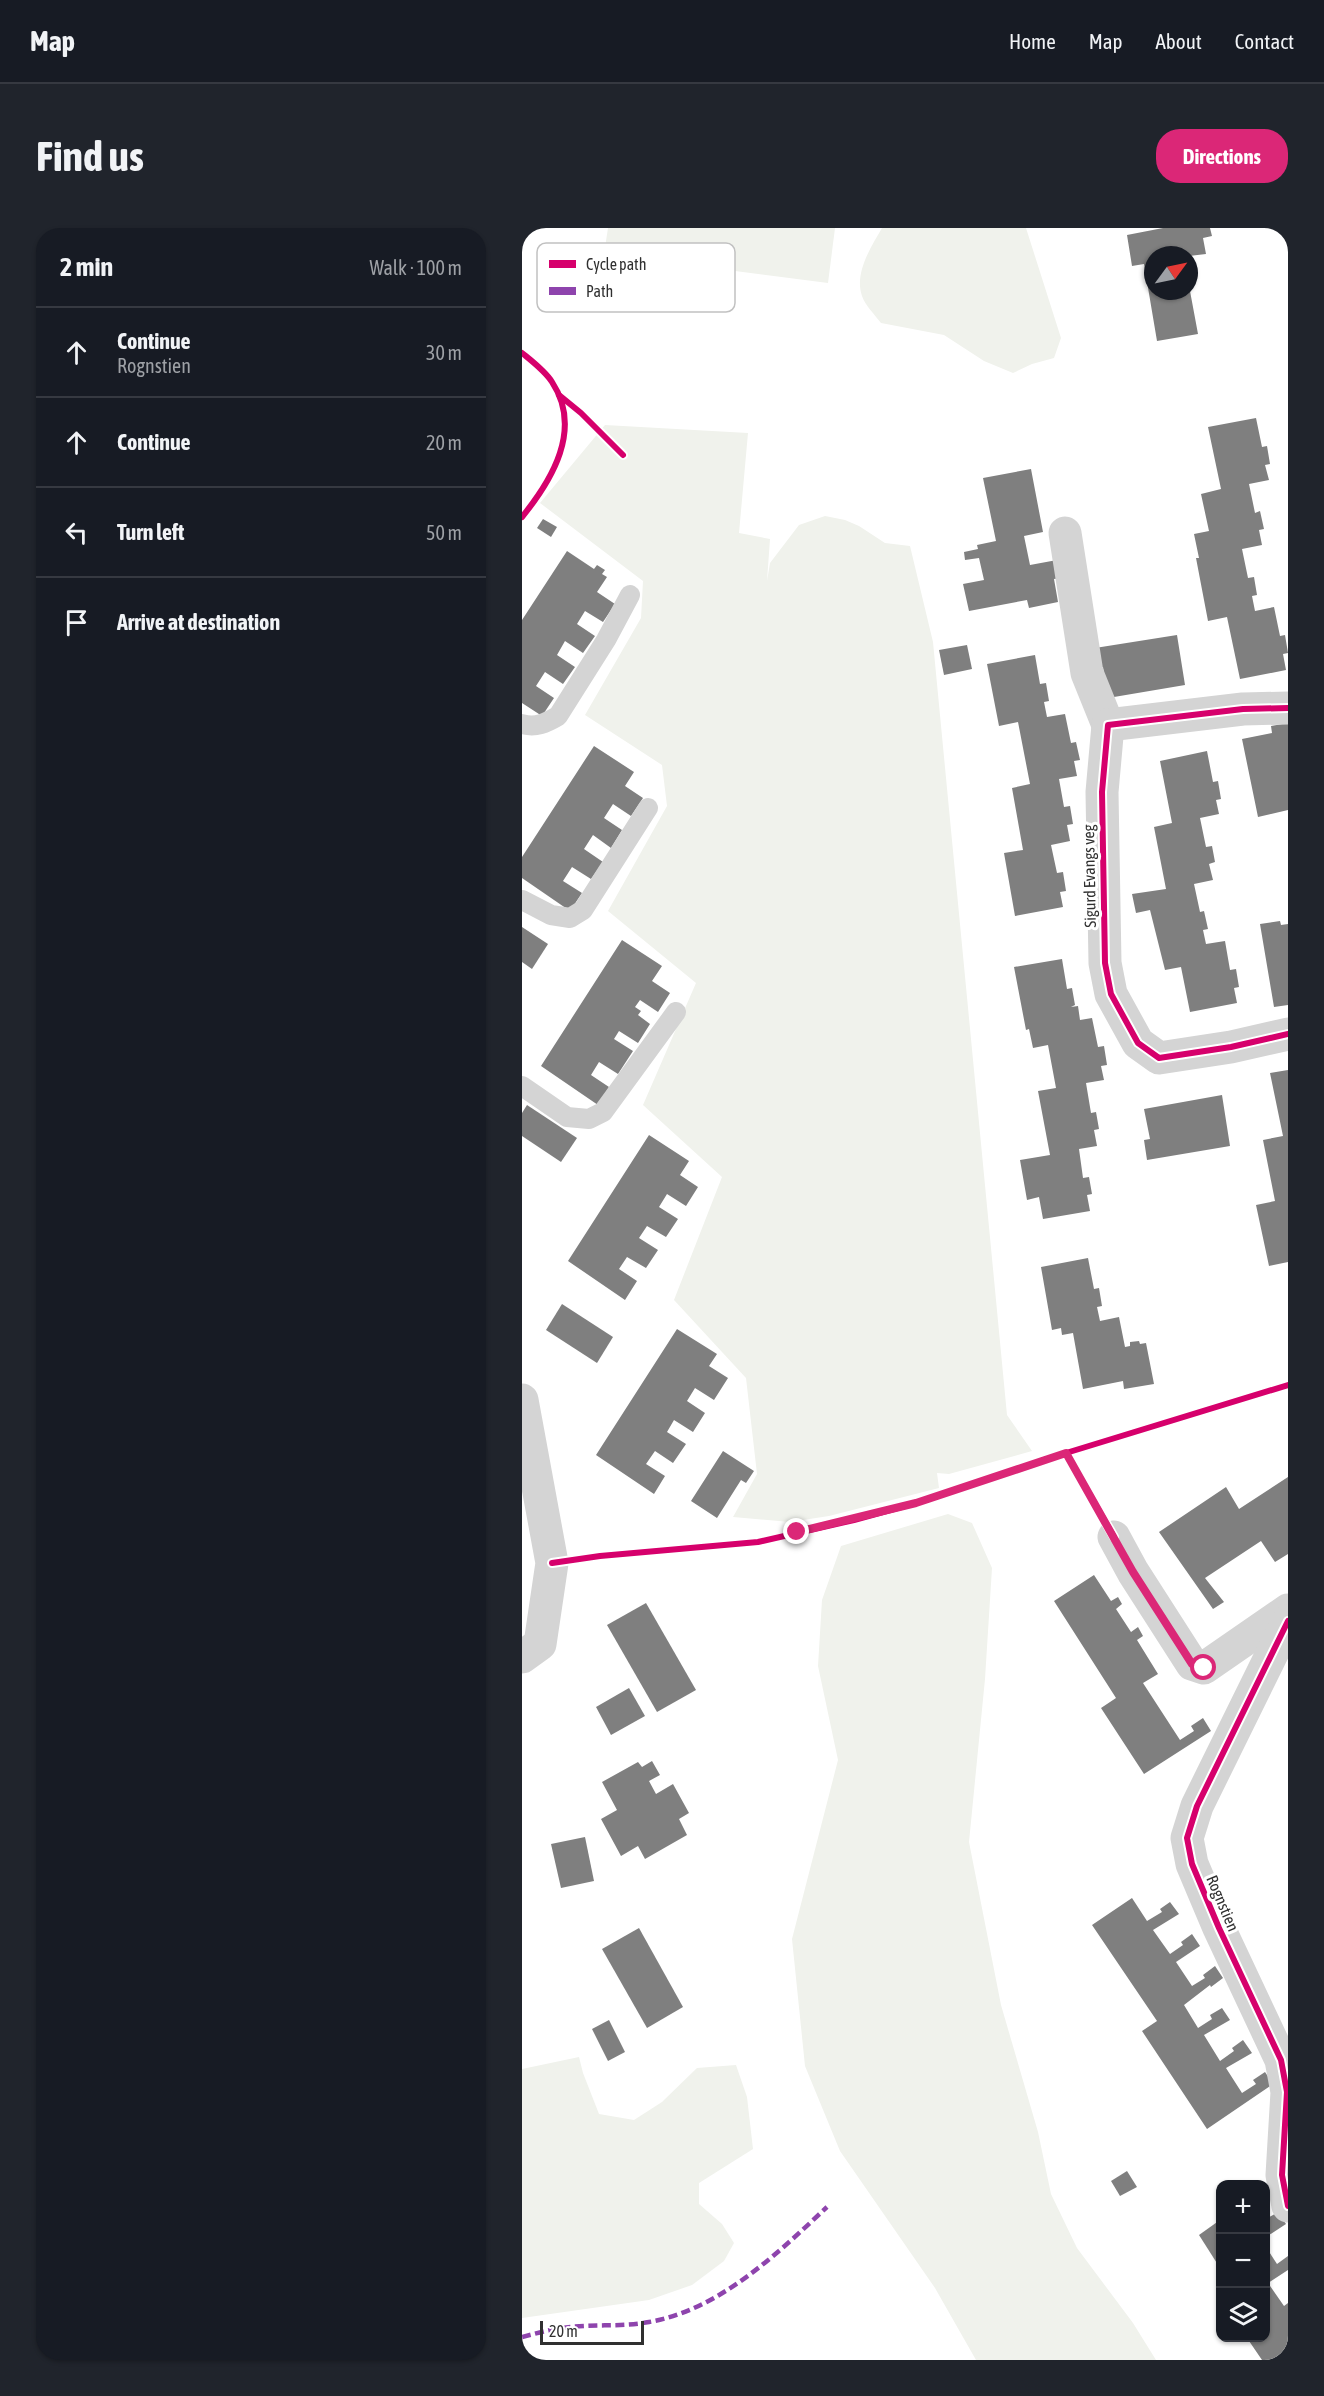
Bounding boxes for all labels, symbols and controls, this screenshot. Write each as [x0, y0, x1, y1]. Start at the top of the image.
text: Map [30, 25, 75, 57]
text: Home [1009, 29, 1056, 53]
text: Map [1089, 29, 1123, 53]
text: About [1156, 29, 1202, 53]
text: Contact [1235, 29, 1294, 53]
button: Directions [1156, 129, 1288, 183]
text: Find us [36, 132, 144, 180]
legend [537, 243, 735, 312]
north arrow [1144, 246, 1198, 300]
text: 2 min [60, 252, 113, 282]
text: Cycle path [586, 255, 646, 274]
text: Walk · 100 m [370, 256, 462, 279]
text: Path [586, 282, 613, 300]
text: Continue [117, 328, 191, 354]
icon: ahead [60, 336, 93, 369]
text: 30 m [426, 341, 462, 364]
text: Rognstien [117, 354, 191, 377]
icon: ahead [60, 426, 93, 459]
text: Continue [117, 429, 191, 455]
text: 20 m [426, 431, 462, 454]
icon: left [60, 516, 93, 549]
text: Turn left [117, 519, 184, 545]
text: 50 m [426, 521, 462, 544]
icon: arrive [60, 606, 93, 639]
text: Arrive at destination [117, 609, 280, 635]
street label: Sigurd Evangs veg [1079, 824, 1100, 928]
route end [783, 1518, 809, 1544]
route start [1190, 1654, 1216, 1680]
street label: Rognstien [1202, 1872, 1243, 1934]
map controls [1216, 2180, 1270, 2342]
button: + [1216, 2180, 1270, 2234]
button: − [1216, 2234, 1270, 2288]
button: layers [1216, 2288, 1270, 2342]
scale bar [540, 2318, 644, 2346]
text: 20 m [549, 2322, 578, 2340]

